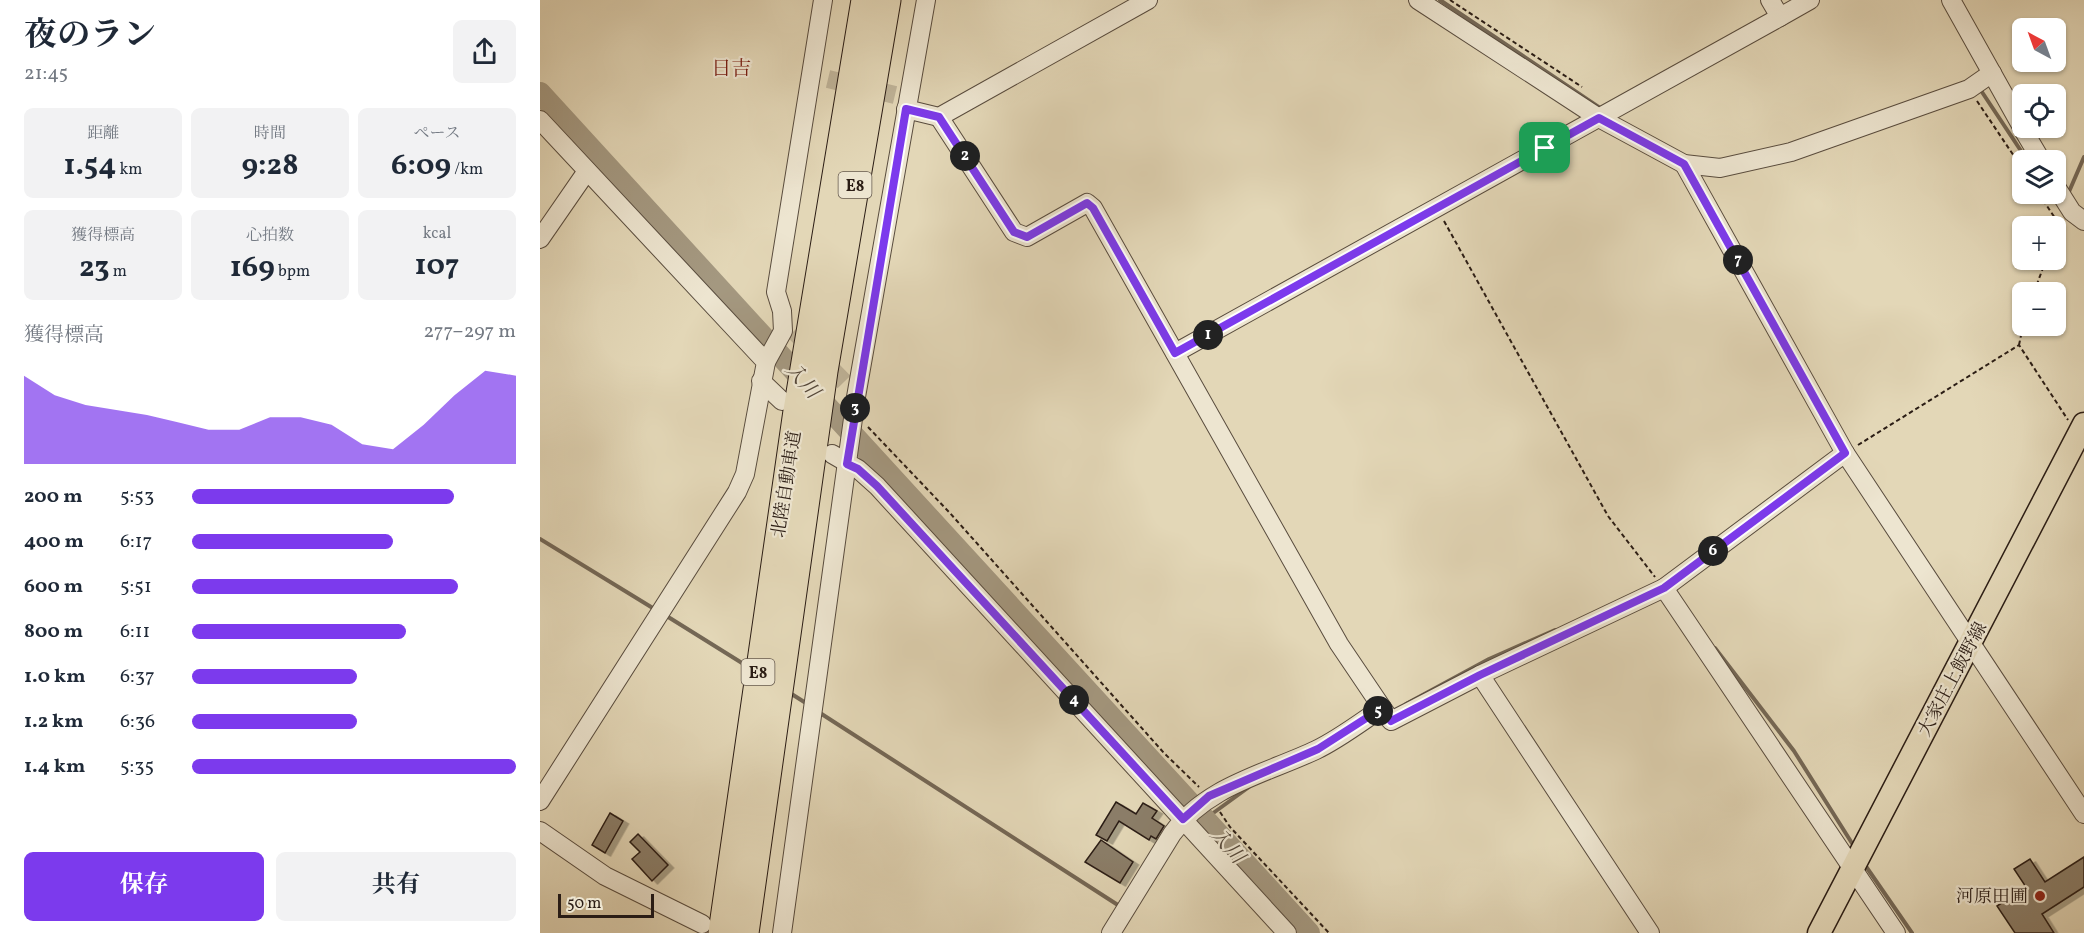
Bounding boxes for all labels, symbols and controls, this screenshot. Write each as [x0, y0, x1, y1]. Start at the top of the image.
text: 夜のラン [24, 14, 156, 60]
north arrow [2012, 18, 2066, 72]
map controls [2012, 18, 2066, 336]
button: share [453, 20, 516, 83]
district label: 日吉 [711, 56, 751, 84]
text: 21:45 [24, 60, 68, 88]
button: locate [2012, 84, 2066, 138]
pin [1519, 122, 1570, 173]
text: 距離 [87, 123, 119, 145]
text: 時間 [254, 123, 286, 145]
text: ペース [413, 123, 461, 145]
icon: arrive [1528, 131, 1561, 164]
pin: 2 [950, 141, 980, 171]
text: 1.54 [64, 145, 116, 187]
text: 9:28 [241, 145, 299, 187]
text: 6:09 [391, 145, 451, 187]
text: 2 [961, 145, 969, 167]
button: layers [2012, 150, 2066, 204]
text: km [116, 159, 143, 181]
text: /km [451, 159, 483, 181]
road number: E8 [838, 172, 872, 198]
button: + [2012, 216, 2066, 270]
text: kcal [423, 223, 451, 245]
text: 獲得標高 [71, 225, 135, 247]
text: 心拍数 [246, 225, 294, 247]
text: 107 [415, 245, 459, 287]
pin: 7 [1723, 245, 1753, 275]
text: 23 [79, 247, 110, 289]
text: 169 [230, 247, 275, 289]
text: 7 [1734, 249, 1742, 271]
text: m [110, 261, 127, 283]
text: bpm [275, 261, 310, 283]
button: − [2012, 282, 2066, 336]
text: 277–297 m [424, 318, 516, 346]
pin: 1 [1193, 320, 1223, 350]
text: 獲得標高 [24, 322, 104, 350]
text: 1 [1205, 324, 1211, 346]
water label: 入川 [778, 357, 827, 407]
pin: 3 [840, 393, 870, 423]
text: 3 [851, 397, 859, 419]
street label: 北陸自動車道 [767, 429, 808, 540]
text: 200 m [24, 483, 82, 511]
text: 5:53 [120, 483, 154, 511]
text: 400 m [24, 528, 84, 556]
text: 6:17 [120, 528, 152, 556]
pin: 6 [1698, 536, 1728, 566]
text: 6 [1709, 540, 1717, 562]
text: 600 m [24, 573, 83, 601]
text: 5:51 [120, 573, 152, 601]
text: 800 m [24, 618, 83, 646]
text: 6:11 [120, 618, 150, 646]
street label: 大家庄上飯野線 [1913, 618, 1994, 741]
road number: E8 [742, 659, 774, 685]
text: 1.0 km [24, 663, 86, 691]
text: 6:37 [120, 663, 155, 691]
pin: 4 [1059, 685, 1089, 715]
text: 4 [1069, 689, 1079, 711]
pin: 5 [1363, 696, 1393, 726]
text: 5 [1374, 700, 1382, 722]
text: 1.2 km [24, 708, 84, 736]
text: 6:36 [120, 708, 155, 736]
text: 1.4 km [24, 753, 85, 781]
text: 5:35 [120, 753, 154, 781]
water label: 入川 [1203, 822, 1252, 872]
button: 保存 [24, 852, 264, 921]
button: 共有 [276, 852, 516, 921]
place label: 河原田圃 [1956, 885, 2028, 910]
marker: 河原田圃 [2033, 889, 2047, 903]
scale bar [558, 891, 654, 918]
text: 50 m [567, 893, 601, 915]

